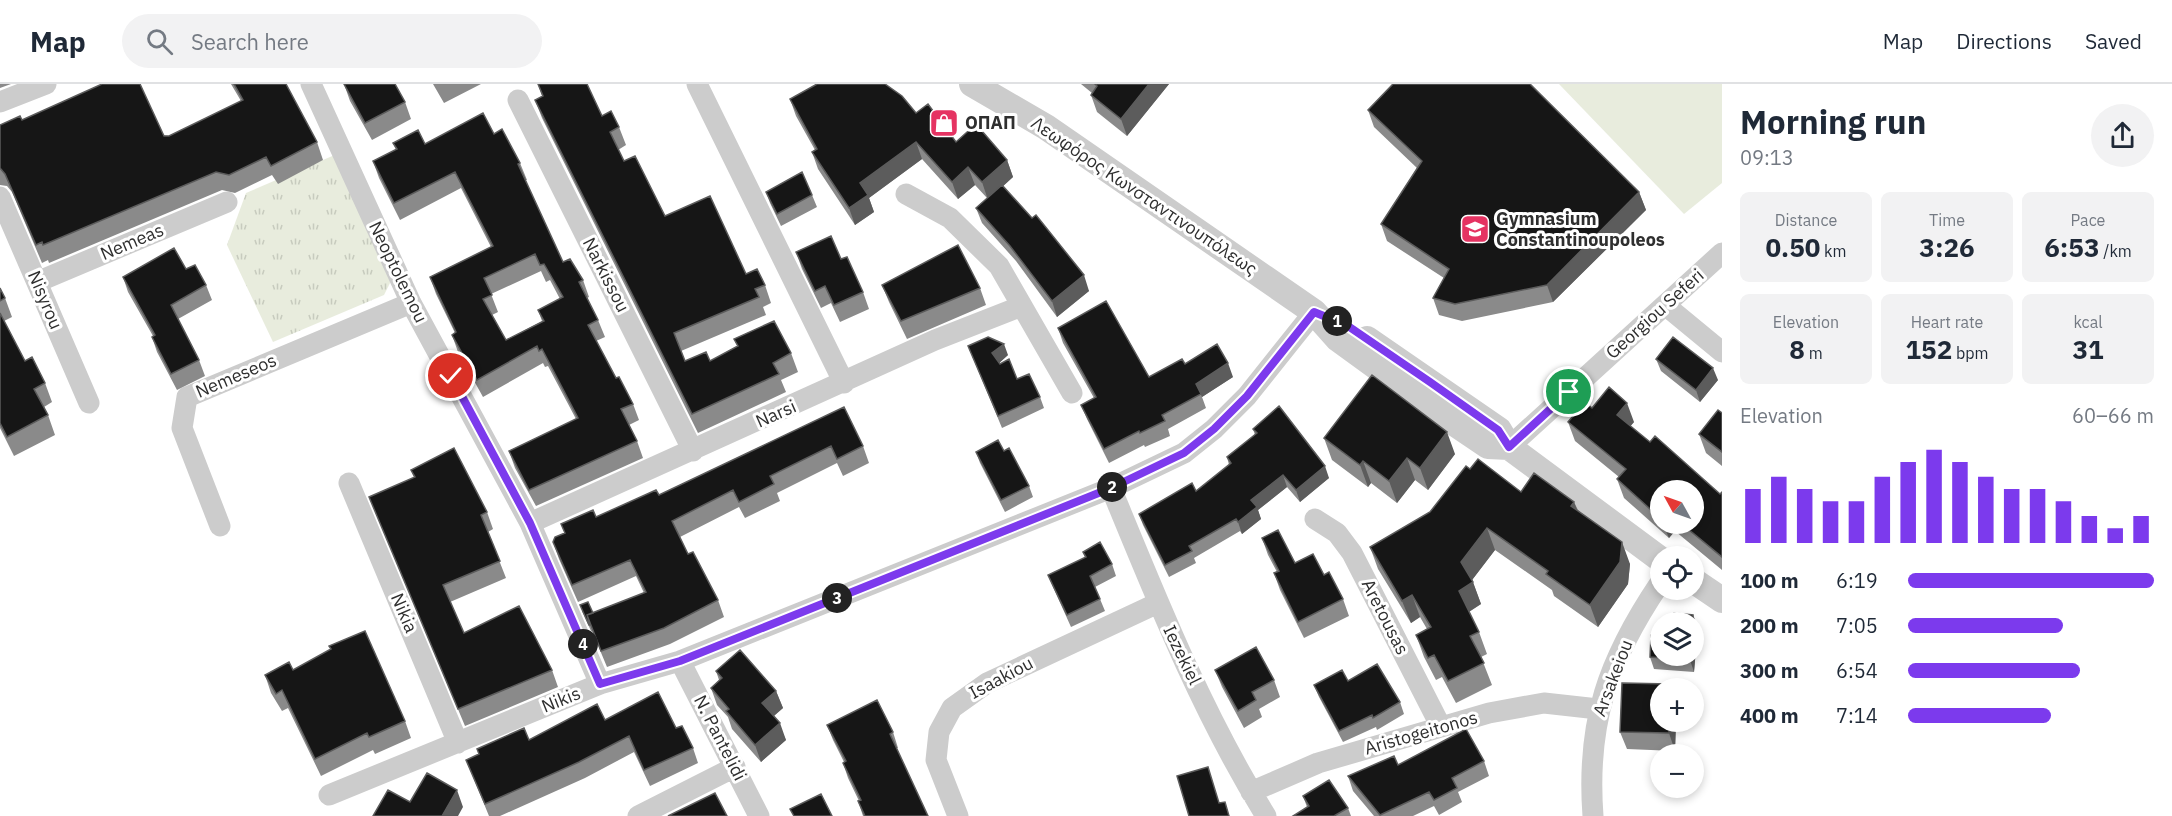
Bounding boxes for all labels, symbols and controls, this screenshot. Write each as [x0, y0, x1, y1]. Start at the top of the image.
search box [122, 14, 542, 68]
text: Map [30, 23, 86, 60]
icon: search [143, 25, 176, 58]
text: Search here [191, 27, 309, 56]
text: Map [1883, 27, 1923, 55]
text: Directions [1956, 27, 2052, 55]
text: Saved [2085, 27, 2142, 55]
text: Morning run [1740, 100, 1926, 143]
button: share [2091, 104, 2154, 167]
shop icon: ΟΠΑΠ [928, 107, 960, 139]
place label: ΟΠΑΠ [965, 111, 1016, 134]
street label: Λεωφόρος Κωνσταντινουπόλεως [1027, 111, 1262, 280]
text: 09:13 [1740, 144, 1794, 171]
place label: Gymnasium Constantinoupoleos [1496, 207, 1665, 251]
text: Distance [1775, 210, 1837, 230]
text: Time [1929, 210, 1965, 230]
text: Pace [2071, 210, 2105, 230]
school or university icon: Gymnasium Constantinoupoleos [1459, 213, 1491, 245]
street label: Neoptolemou [364, 217, 433, 326]
street label: Nemeas [97, 218, 167, 265]
text: 0.50 [1765, 230, 1820, 264]
text: 3:26 [1919, 230, 1975, 264]
text: 6:53 [2044, 230, 2100, 264]
street label: Narkissou [578, 234, 635, 316]
text: km [1820, 241, 1847, 261]
text: /km [2100, 241, 2132, 261]
street label: Georgiou Seferi [1601, 263, 1709, 364]
street label: Nisyrou [23, 267, 68, 333]
pin: 1 [1322, 306, 1352, 336]
text: 1 [1332, 311, 1342, 331]
text: Elevation [1773, 312, 1839, 332]
text: Heart rate [1911, 312, 1983, 332]
text: kcal [2073, 312, 2103, 332]
text: 8 [1789, 332, 1805, 366]
text: 152 [1905, 332, 1952, 366]
text: 31 [2072, 332, 2104, 366]
text: m [1805, 343, 1823, 363]
text: bpm [1952, 343, 1989, 363]
street label: Nemeseos [192, 348, 280, 403]
pin [425, 350, 476, 401]
icon: check [434, 359, 467, 392]
pin [1543, 366, 1594, 417]
icon: arrive [1552, 375, 1585, 408]
street label: Narsi [752, 394, 800, 433]
text: Elevation [1740, 402, 1823, 429]
text: 60–66 m [2072, 402, 2154, 429]
pin: 2 [1097, 472, 1127, 502]
text: 2 [1107, 477, 1117, 497]
north arrow [1650, 480, 1704, 534]
map controls [1650, 480, 1704, 798]
button: locate [1650, 546, 1704, 600]
text: 100 m [1740, 567, 1799, 594]
text: 6:19 [1836, 567, 1878, 594]
street label: Aretousas [1357, 575, 1414, 658]
pin: 3 [822, 583, 852, 613]
text: 3 [832, 588, 842, 608]
street label: Nikia [386, 590, 423, 636]
button: layers [1650, 612, 1704, 666]
text: 200 m [1740, 612, 1799, 639]
text: 7:05 [1836, 612, 1878, 639]
street label: Iezekiel [1158, 621, 1207, 689]
pin: 4 [568, 629, 598, 659]
text: 4 [578, 634, 588, 654]
street label: Arsakeiou [1587, 636, 1638, 719]
street label: Isaakiou [965, 651, 1037, 704]
text: 300 m [1740, 657, 1799, 684]
text: 6:54 [1836, 657, 1878, 684]
button: + [1650, 678, 1704, 732]
street label: Nikis [538, 681, 584, 718]
street label: N. Pantelidi [689, 691, 752, 784]
text: 400 m [1740, 702, 1799, 729]
text: 7:14 [1836, 702, 1878, 729]
street label: Aristogeitonos [1362, 705, 1480, 760]
button: − [1650, 744, 1704, 798]

